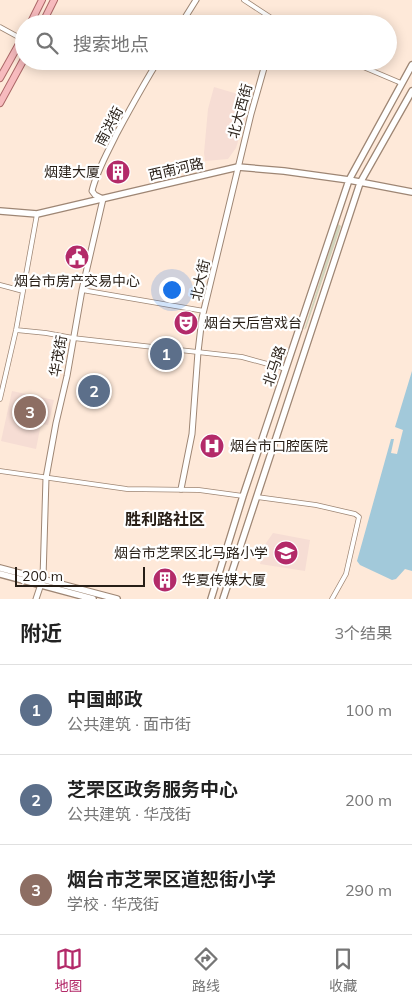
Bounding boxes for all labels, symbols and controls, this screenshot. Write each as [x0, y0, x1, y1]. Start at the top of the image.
search box [15, 15, 397, 70]
icon: search [33, 29, 61, 57]
text: 搜索地点 [73, 32, 149, 56]
street label: 北大西街 [224, 82, 256, 140]
street label: 南洪街 [91, 103, 127, 149]
street label: 西南河路 [147, 154, 205, 184]
building icon: 烟建大厦 [105, 159, 131, 185]
place label: 烟建大厦 [44, 163, 100, 181]
public building icon: 烟台市房产交易中心 [64, 244, 90, 270]
street label: 北大街 [187, 258, 213, 302]
place label: 烟台市房产交易中心 [14, 272, 140, 290]
your location [159, 277, 185, 303]
theatre icon: 烟台天后宫戏台 [173, 310, 199, 336]
place label: 烟台天后宫戏台 [204, 314, 302, 332]
street label: 华茂街 [45, 334, 71, 378]
pin: 1 [150, 335, 182, 373]
street label: 北马路 [259, 343, 289, 389]
pin: 2 [78, 372, 110, 410]
pin: 3 [14, 393, 46, 431]
hospital icon: 烟台市口腔医院 [199, 433, 225, 459]
place label: 烟台市口腔医院 [230, 437, 328, 455]
district label: 胜利路社区 [125, 509, 205, 529]
school or university icon: 烟台市芝罘区北马路小学 [273, 540, 299, 566]
place label: 烟台市芝罘区北马路小学 [114, 544, 268, 562]
scale bar [15, 564, 145, 587]
text: 200 m [22, 567, 63, 585]
building icon: 华夏传媒大厦 [152, 567, 178, 593]
place label: 华夏传媒大厦 [182, 571, 266, 589]
text: 附近 [20, 620, 62, 646]
text: 3个结果 [334, 623, 392, 643]
text: 中国邮政 [67, 687, 143, 711]
text: 1 [31, 700, 41, 720]
text: 100 m [345, 700, 392, 720]
text: 公共建筑 · 面市街 [67, 714, 191, 734]
text: 芝罘区政务服务中心 [67, 777, 238, 801]
text: 2 [31, 790, 41, 810]
text: 200 m [345, 790, 392, 810]
text: 公共建筑 · 华茂街 [67, 804, 191, 824]
text: 烟台市芝罘区道恕街小学 [67, 867, 276, 891]
text: 3 [31, 880, 41, 900]
text: 290 m [345, 880, 392, 900]
text: 学校 · 华茂街 [67, 894, 159, 914]
tab: 地图 [55, 945, 83, 995]
tab: 路线 [192, 945, 220, 995]
tab: 收藏 [329, 945, 357, 995]

